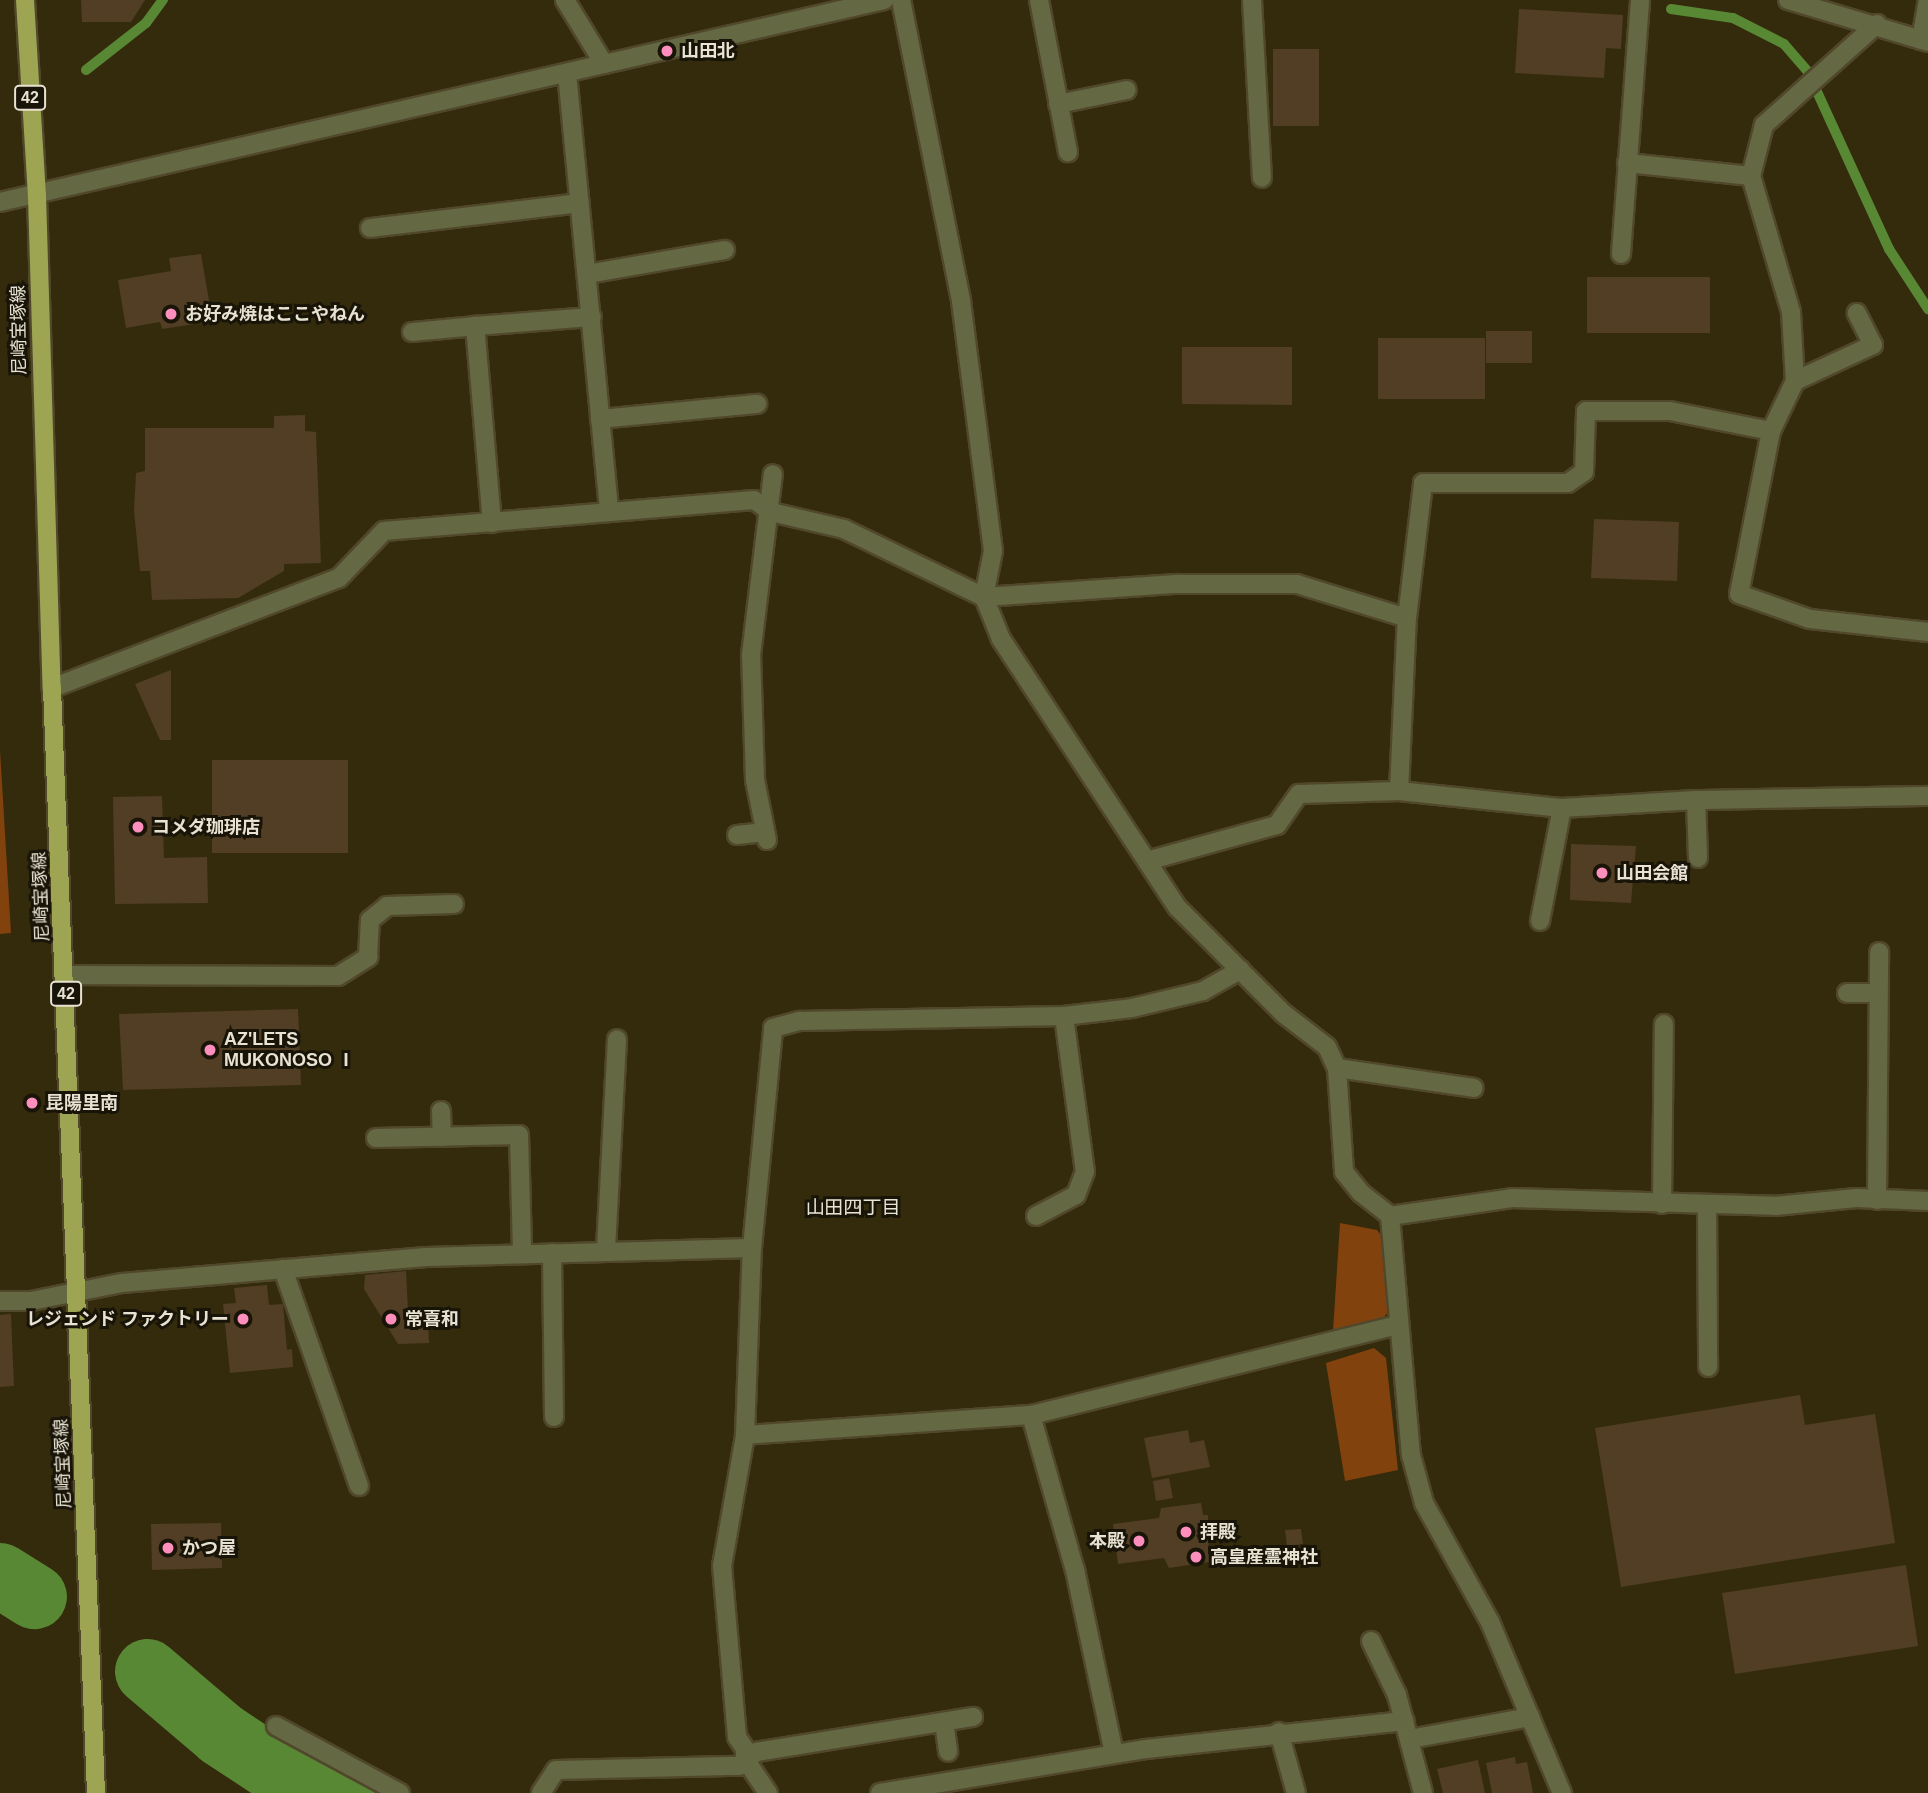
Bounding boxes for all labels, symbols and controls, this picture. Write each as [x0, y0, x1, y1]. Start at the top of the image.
place label: 山田北 [681, 40, 735, 62]
marker: 山田北 [659, 43, 675, 59]
road number: 42 [12, 86, 48, 110]
street label: 尼崎宝塚線 [7, 285, 31, 375]
place label: お好み焼はここやねん [185, 303, 365, 325]
marker: お好み焼はここやねん [163, 306, 179, 322]
place label: コメダ珈琲店 [152, 816, 260, 838]
marker: コメダ珈琲店 [130, 819, 146, 835]
street label: 尼崎宝塚線 [29, 852, 53, 942]
place label: 山田会館 [1616, 862, 1688, 884]
marker: 山田会館 [1594, 865, 1610, 881]
road number: 42 [48, 982, 84, 1006]
place label: AZ'LETS MUKONOSO Ⅰ [224, 1029, 355, 1072]
marker: AZ'LETS MUKONOSO Ⅰ [202, 1042, 218, 1058]
place label: 昆陽里南 [46, 1092, 118, 1114]
marker: 昆陽里南 [24, 1095, 40, 1111]
district label: 山田四丁目 [806, 1197, 900, 1219]
place label: レジェンド ファクトリー [26, 1308, 229, 1330]
place label: 常喜和 [405, 1308, 459, 1330]
marker: レジェンド ファクトリー [235, 1311, 251, 1327]
marker: 常喜和 [383, 1311, 399, 1327]
street label: 尼崎宝塚線 [51, 1419, 75, 1509]
place label: 拝殿 [1200, 1521, 1236, 1543]
marker: 拝殿 [1178, 1524, 1194, 1540]
place label: 本殿 [1089, 1530, 1125, 1552]
marker: 本殿 [1131, 1533, 1147, 1549]
place label: かつ屋 [182, 1537, 236, 1559]
marker: かつ屋 [160, 1540, 176, 1556]
place label: 高皇産霊神社 [1210, 1546, 1318, 1568]
marker: 高皇産霊神社 [1188, 1549, 1204, 1565]

